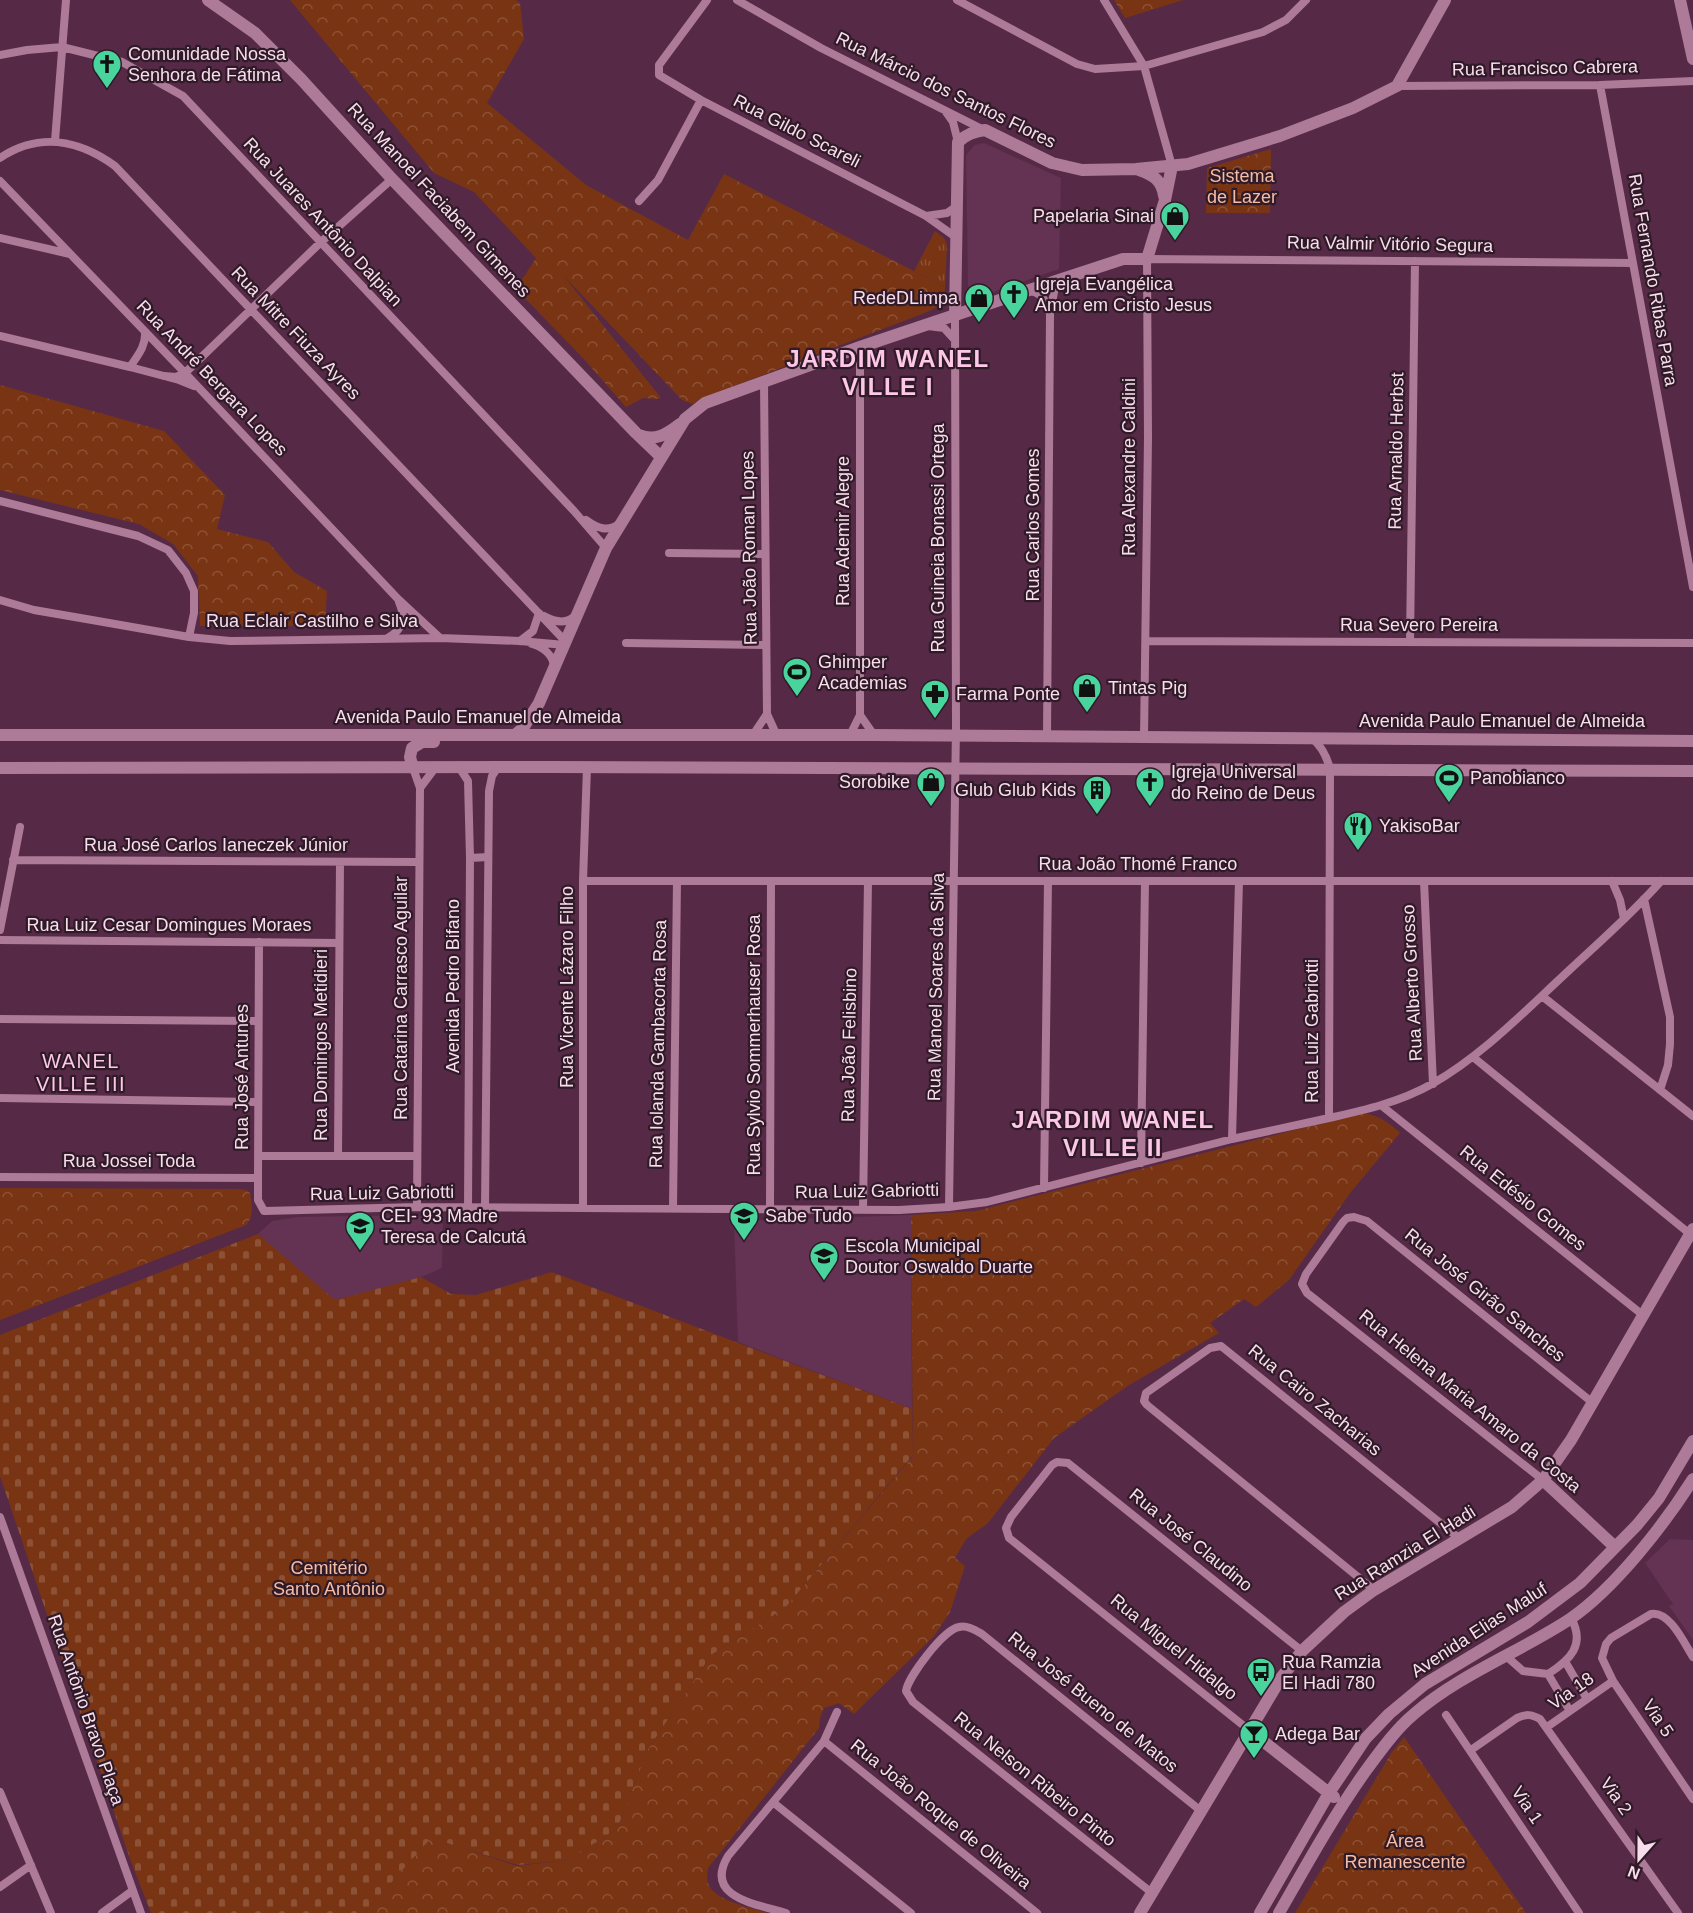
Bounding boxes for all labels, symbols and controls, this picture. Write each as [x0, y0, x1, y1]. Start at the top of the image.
street label: Rua Márcio dos Santos Flores [833, 28, 1059, 152]
place label: Comunidade Nossa Senhora de Fátima [128, 44, 287, 85]
church icon: Comunidade Nossa Senhora de Fátima [91, 48, 123, 90]
street label: Rua Francisco Cabrera [1452, 56, 1639, 80]
street label: Rua Gildo Scareli [730, 90, 864, 172]
street label: Rua Manoel Faciabem Gimenes [344, 99, 534, 301]
street label: Rua Juares Antônio Dalpian [240, 134, 406, 310]
park label: Sistema de Lazer [1207, 166, 1277, 207]
street label: Rua Fernando Ribas Parra [1624, 172, 1682, 389]
shop icon: Papelaria Sinai [1159, 200, 1191, 242]
place label: Papelaria Sinai [1033, 206, 1154, 226]
street label: Rua Valmir Vitório Segura [1287, 232, 1494, 256]
street label: Rua Mitre Fiuza Ayres [227, 262, 365, 404]
place label: Igreja Evangélica Amor em Cristo Jesus [1035, 274, 1212, 315]
church icon: Igreja Evangélica Amor em Cristo Jesus [998, 278, 1030, 320]
shop icon: RedeDLimpa [963, 282, 995, 324]
place label: RedeDLimpa [853, 288, 959, 308]
street label: Rua André Bergara Lopes [133, 296, 291, 460]
district label: JARDIM WANEL VILLE I [786, 345, 990, 400]
street label: Rua Arnaldo Herbst [1385, 372, 1407, 530]
street label: Rua Alexandre Caldini [1119, 378, 1139, 556]
street label: Rua Guineia Bonassi Ortega [928, 422, 948, 653]
street label: Rua Carlos Gomes [1023, 448, 1043, 602]
street label: Rua João Roman Lopes [737, 451, 761, 645]
street label: Rua Ademir Alegre [833, 456, 853, 606]
street label: Rua Eclair Castilho e Silva [206, 611, 419, 631]
street label: Rua Severo Pereira [1340, 615, 1499, 635]
place label: Ghimper Academias [818, 652, 907, 693]
sports icon: Ghimper Academias [781, 656, 813, 698]
shop icon: Tintas Pig [1071, 672, 1103, 714]
pharmacy icon: Farma Ponte [919, 678, 951, 720]
place label: Tintas Pig [1108, 678, 1187, 698]
place label: Farma Ponte [956, 684, 1060, 704]
street label: Avenida Paulo Emanuel de Almeida [335, 707, 622, 727]
street label: Avenida Paulo Emanuel de Almeida [1359, 711, 1646, 731]
place label: Igreja Universal do Reino de Deus [1171, 762, 1315, 803]
sports icon: Panobianco [1433, 762, 1465, 804]
shop icon: Sorobike [915, 766, 947, 808]
church icon: Igreja Universal do Reino de Deus [1134, 766, 1166, 808]
place label: Panobianco [1470, 768, 1565, 788]
place label: Sorobike [839, 772, 910, 792]
building icon: Glub Glub Kids [1081, 774, 1113, 816]
place label: Glub Glub Kids [955, 780, 1076, 800]
restaurant icon: YakisoBar [1342, 810, 1374, 852]
place label: YakisoBar [1379, 816, 1460, 836]
street label: Rua José Carlos Ianeczek Júnior [84, 835, 348, 855]
street label: Rua João Thomé Franco [1039, 854, 1237, 874]
street label: Rua Manoel Soares da Silva [924, 872, 948, 1101]
street label: Rua Catarina Carrasco Aguilar [391, 876, 411, 1120]
street label: Rua Vicente Lázaro Filho [557, 886, 577, 1088]
street label: Avenida Pedro Bifano [443, 899, 463, 1073]
street label: Rua Alberto Grosso [1398, 904, 1426, 1062]
street label: Rua Sylvio Sommerhauser Rosa [744, 913, 764, 1176]
street label: Rua Luiz Cesar Domingues Moraes [26, 915, 312, 935]
street label: Rua Iolanda Gambacorta Rosa [646, 919, 670, 1168]
street label: Rua Domingos Metidieri [311, 949, 331, 1141]
street label: Rua Luiz Gabriotti [1302, 959, 1322, 1103]
street label: Rua João Felisbino [838, 968, 860, 1122]
street label: Rua José Antunes [232, 1004, 252, 1150]
district label: WANEL VILLE III [36, 1050, 126, 1095]
district label: JARDIM WANEL VILLE II [1011, 1106, 1215, 1161]
street label: Rua Edésio Gomes [1456, 1141, 1590, 1255]
street label: Rua Jossei Toda [63, 1151, 196, 1171]
street label: Rua Luiz Gabriotti [795, 1180, 939, 1202]
street label: Rua Luiz Gabriotti [310, 1182, 454, 1204]
school or university icon: Sabe Tudo [728, 1200, 760, 1242]
place label: CEI- 93 Madre Teresa de Calcutá [381, 1206, 527, 1247]
place label: Sabe Tudo [765, 1206, 852, 1226]
school or university icon: CEI- 93 Madre Teresa de Calcutá [344, 1210, 376, 1252]
street label: Rua José Girão Sanches [1401, 1224, 1569, 1366]
place label: Escola Municipal Doutor Oswaldo Duarte [845, 1236, 1033, 1277]
school or university icon: Escola Municipal Doutor Oswaldo Duarte [808, 1240, 840, 1282]
street label: Rua Helena Maria Amaro da Costa [1355, 1305, 1586, 1497]
street label: Rua Cairo Zacharias [1245, 1340, 1385, 1460]
street label: Rua José Claudino [1126, 1484, 1256, 1596]
street label: Rua Ramzia El Hadi [1331, 1502, 1479, 1604]
park label: Cemitério Santo Antônio [273, 1558, 385, 1599]
street label: Avenida Elias Maluf [1407, 1578, 1551, 1681]
street label: Rua Miguel Hidalgo [1107, 1590, 1241, 1704]
street label: Rua Antônio Bravo Plaça [44, 1612, 128, 1809]
street label: Rua José Bueno de Matos [1004, 1627, 1182, 1777]
place label: Rua Ramzia El Hadi 780 [1282, 1652, 1382, 1693]
bus stop icon: Rua Ramzia El Hadi 780 [1245, 1656, 1277, 1698]
street label: Via 18 [1544, 1668, 1598, 1714]
street label: Via 5 [1638, 1696, 1678, 1740]
street label: Rua Nelson Ribeiro Pinto [950, 1708, 1120, 1850]
bar icon: Adega Bar [1238, 1718, 1270, 1760]
place label: Adega Bar [1275, 1724, 1360, 1744]
street label: Rua João Roque de Oliveira [847, 1735, 1036, 1894]
street label: Via 2 [1596, 1774, 1636, 1818]
street label: Via 1 [1507, 1783, 1547, 1827]
north arrow [1609, 1829, 1669, 1889]
park label: Área Remanescente [1344, 1831, 1466, 1872]
text: N [1625, 1863, 1642, 1883]

